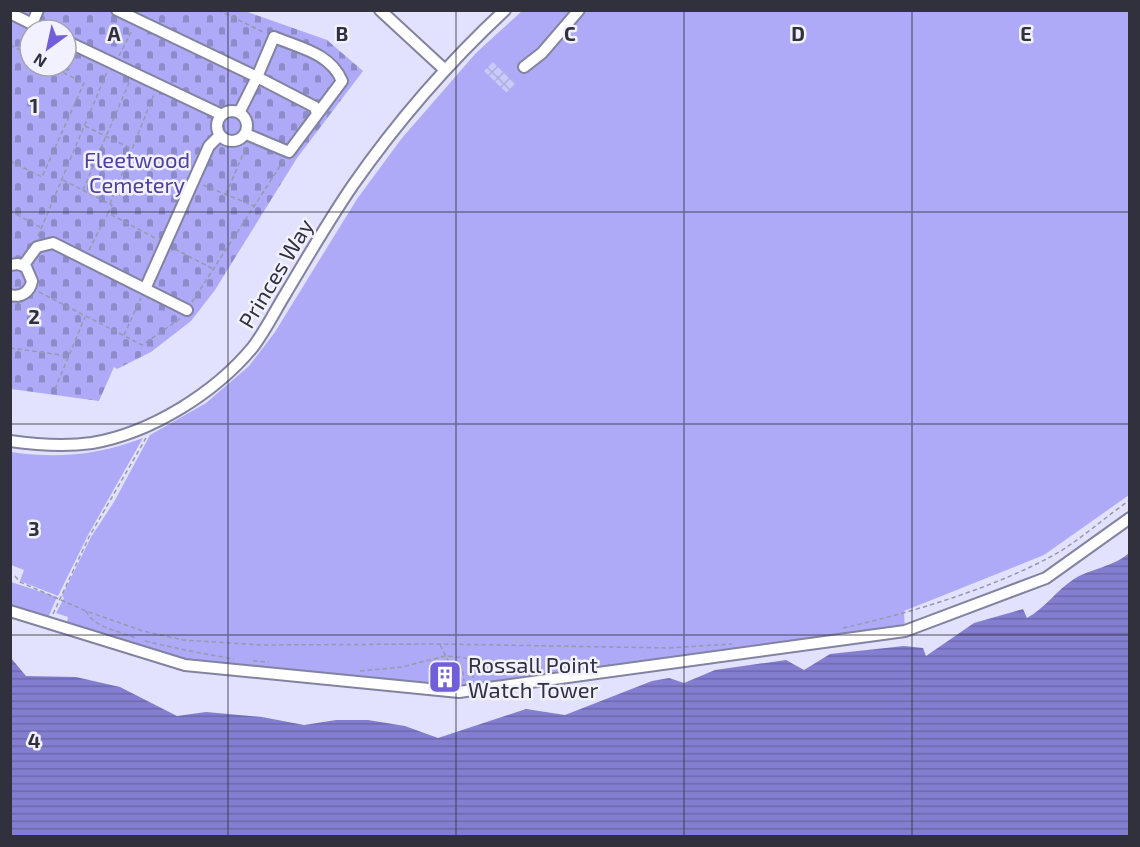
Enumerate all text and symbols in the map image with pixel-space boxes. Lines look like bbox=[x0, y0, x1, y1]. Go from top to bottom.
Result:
north arrow bbox=[18, 18, 78, 78]
text: A bbox=[107, 21, 121, 45]
text: B bbox=[336, 21, 348, 45]
text: C bbox=[564, 21, 576, 45]
text: D bbox=[791, 21, 805, 45]
text: E bbox=[1020, 21, 1032, 45]
text: N bbox=[30, 50, 50, 72]
text: 1 bbox=[30, 93, 38, 117]
park label: Fleetwood Cemetery bbox=[84, 146, 190, 197]
street label: Princes Way bbox=[232, 213, 318, 332]
text: 2 bbox=[28, 304, 40, 328]
text: 3 bbox=[28, 516, 40, 540]
place label: Rossall Point Watch Tower bbox=[468, 651, 599, 702]
building icon: Rossall Point Watch Tower bbox=[427, 659, 463, 695]
text: 4 bbox=[28, 728, 41, 752]

